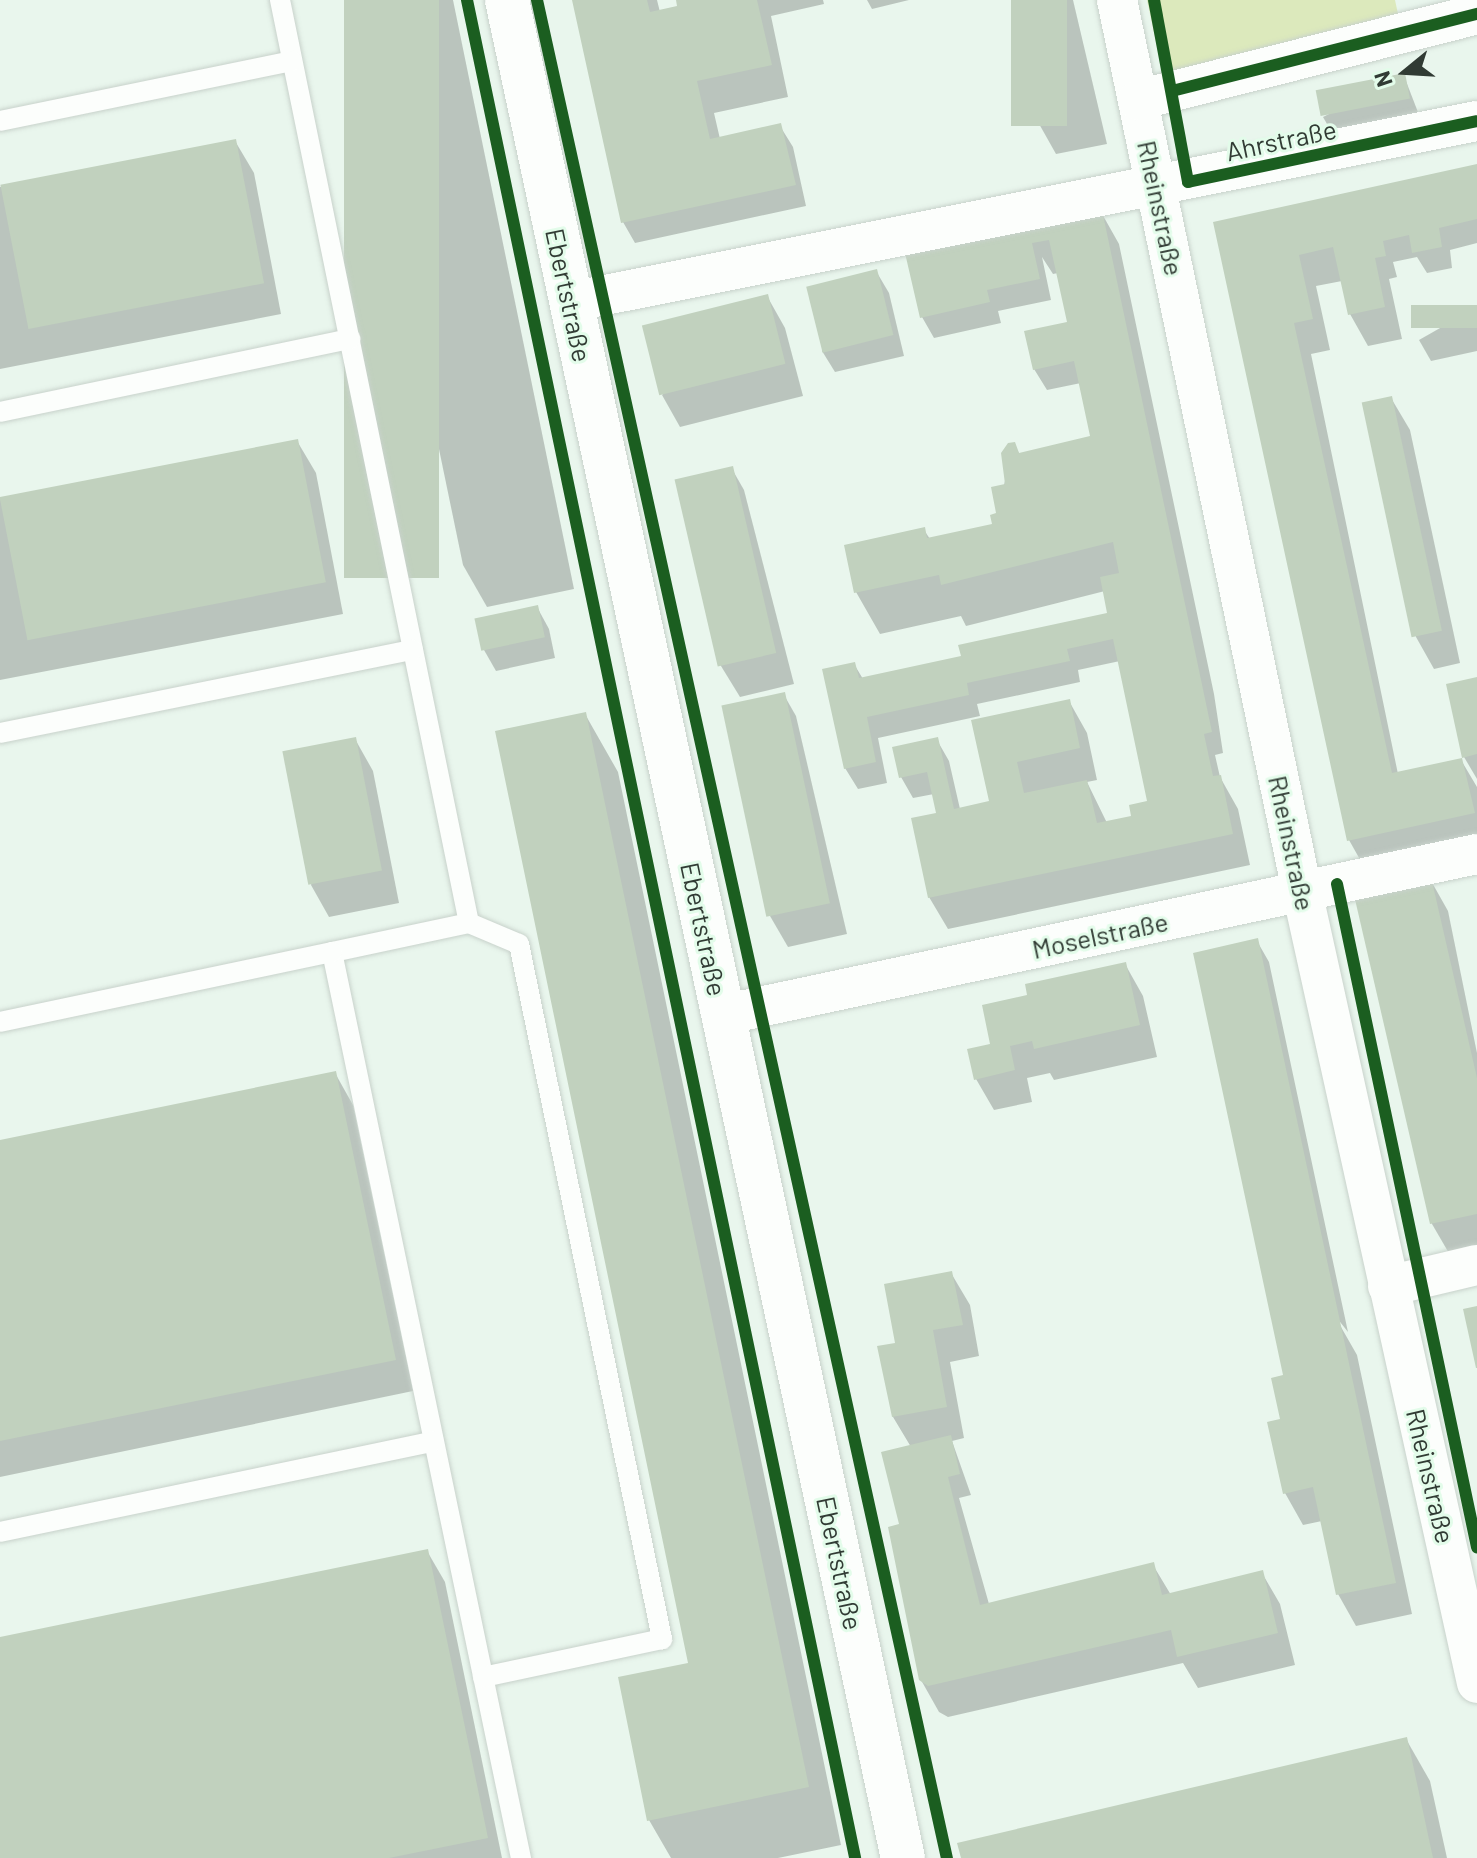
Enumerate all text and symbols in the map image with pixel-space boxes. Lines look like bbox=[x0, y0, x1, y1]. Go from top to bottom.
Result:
north arrow bbox=[1365, 32, 1445, 112]
text: N bbox=[1368, 68, 1397, 90]
street label: Ahrstraße bbox=[1223, 113, 1339, 167]
street label: Rheinstraße bbox=[1131, 138, 1191, 278]
street label: Ebertstraße bbox=[540, 225, 598, 365]
street label: Rheinstraße bbox=[1262, 773, 1322, 913]
street label: Ebertstraße bbox=[675, 859, 733, 999]
street label: Moselstraße bbox=[1029, 905, 1171, 965]
street label: Rheinstraße bbox=[1400, 1406, 1462, 1546]
street label: Ebertstraße bbox=[811, 1493, 869, 1633]

